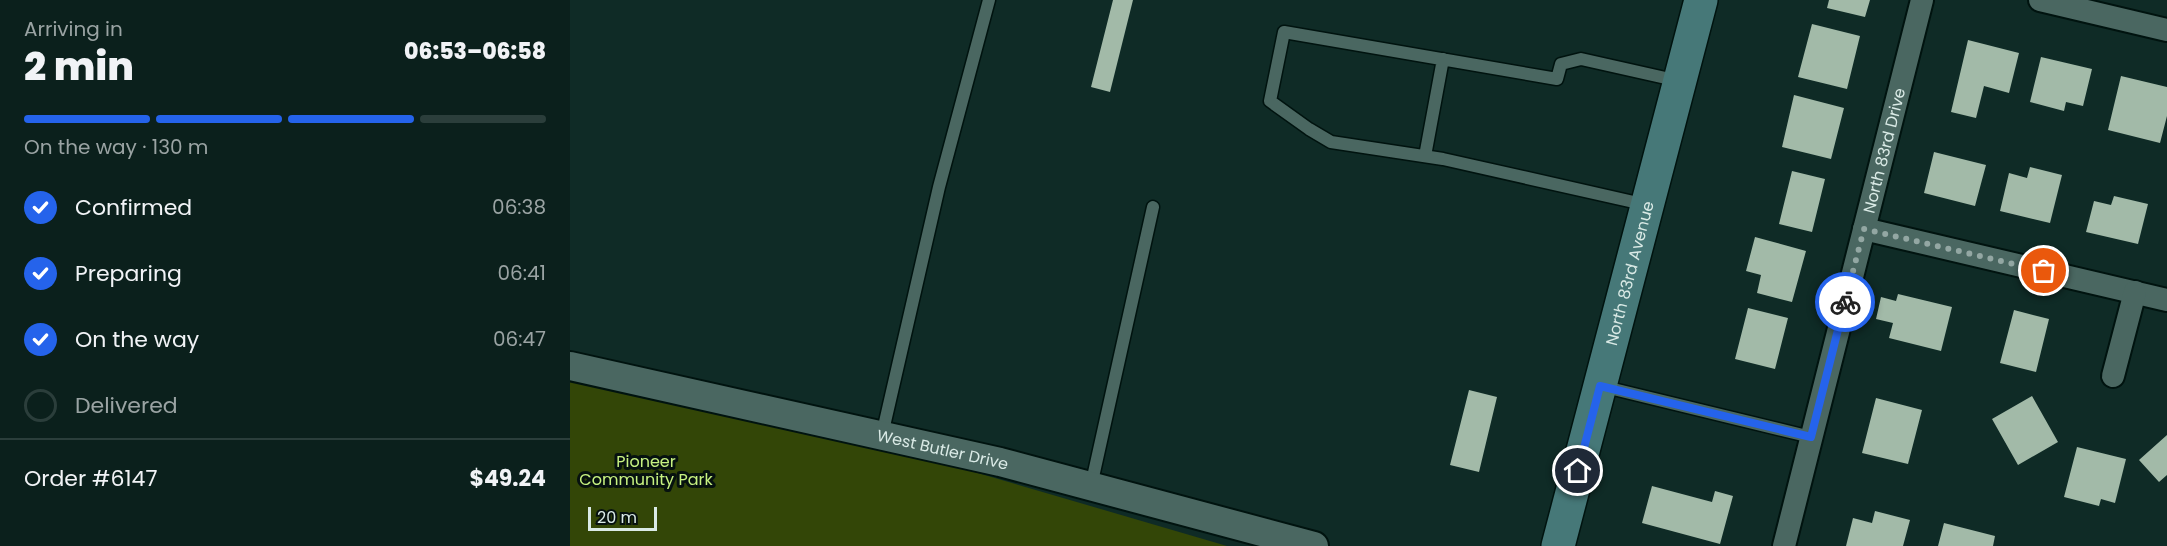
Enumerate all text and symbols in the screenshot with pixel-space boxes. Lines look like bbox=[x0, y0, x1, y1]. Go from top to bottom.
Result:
text: Arriving in bbox=[24, 15, 123, 43]
text: 06:53–06:58 bbox=[404, 36, 546, 67]
text: 2 min bbox=[24, 39, 134, 94]
street label: North 83rd Drive bbox=[1857, 85, 1911, 216]
text: On the way · 130 m bbox=[24, 133, 208, 161]
icon: check bbox=[24, 191, 57, 224]
text: Confirmed bbox=[75, 192, 192, 223]
text: 06:38 bbox=[492, 193, 546, 221]
street label: North 83rd Avenue bbox=[1600, 198, 1659, 348]
pin bbox=[2018, 245, 2069, 296]
icon: bag bbox=[2027, 254, 2060, 287]
icon: check bbox=[24, 257, 57, 290]
text: Preparing bbox=[75, 258, 182, 289]
text: 06:41 bbox=[498, 259, 546, 287]
courier bbox=[1815, 272, 1875, 332]
icon: bike bbox=[1829, 286, 1862, 319]
icon: check bbox=[24, 323, 57, 356]
text: On the way bbox=[75, 324, 199, 355]
text: 06:47 bbox=[493, 325, 546, 353]
text: Delivered bbox=[75, 390, 178, 421]
street label: West Butler Drive bbox=[875, 423, 1011, 475]
pin bbox=[1552, 445, 1603, 496]
park label: Pioneer Community Park bbox=[579, 450, 713, 491]
icon: home bbox=[1561, 454, 1594, 487]
text: Order #6147 bbox=[24, 463, 157, 494]
text: $49.24 bbox=[469, 463, 546, 494]
scale bar bbox=[588, 504, 657, 532]
text: 20 m bbox=[597, 506, 637, 529]

